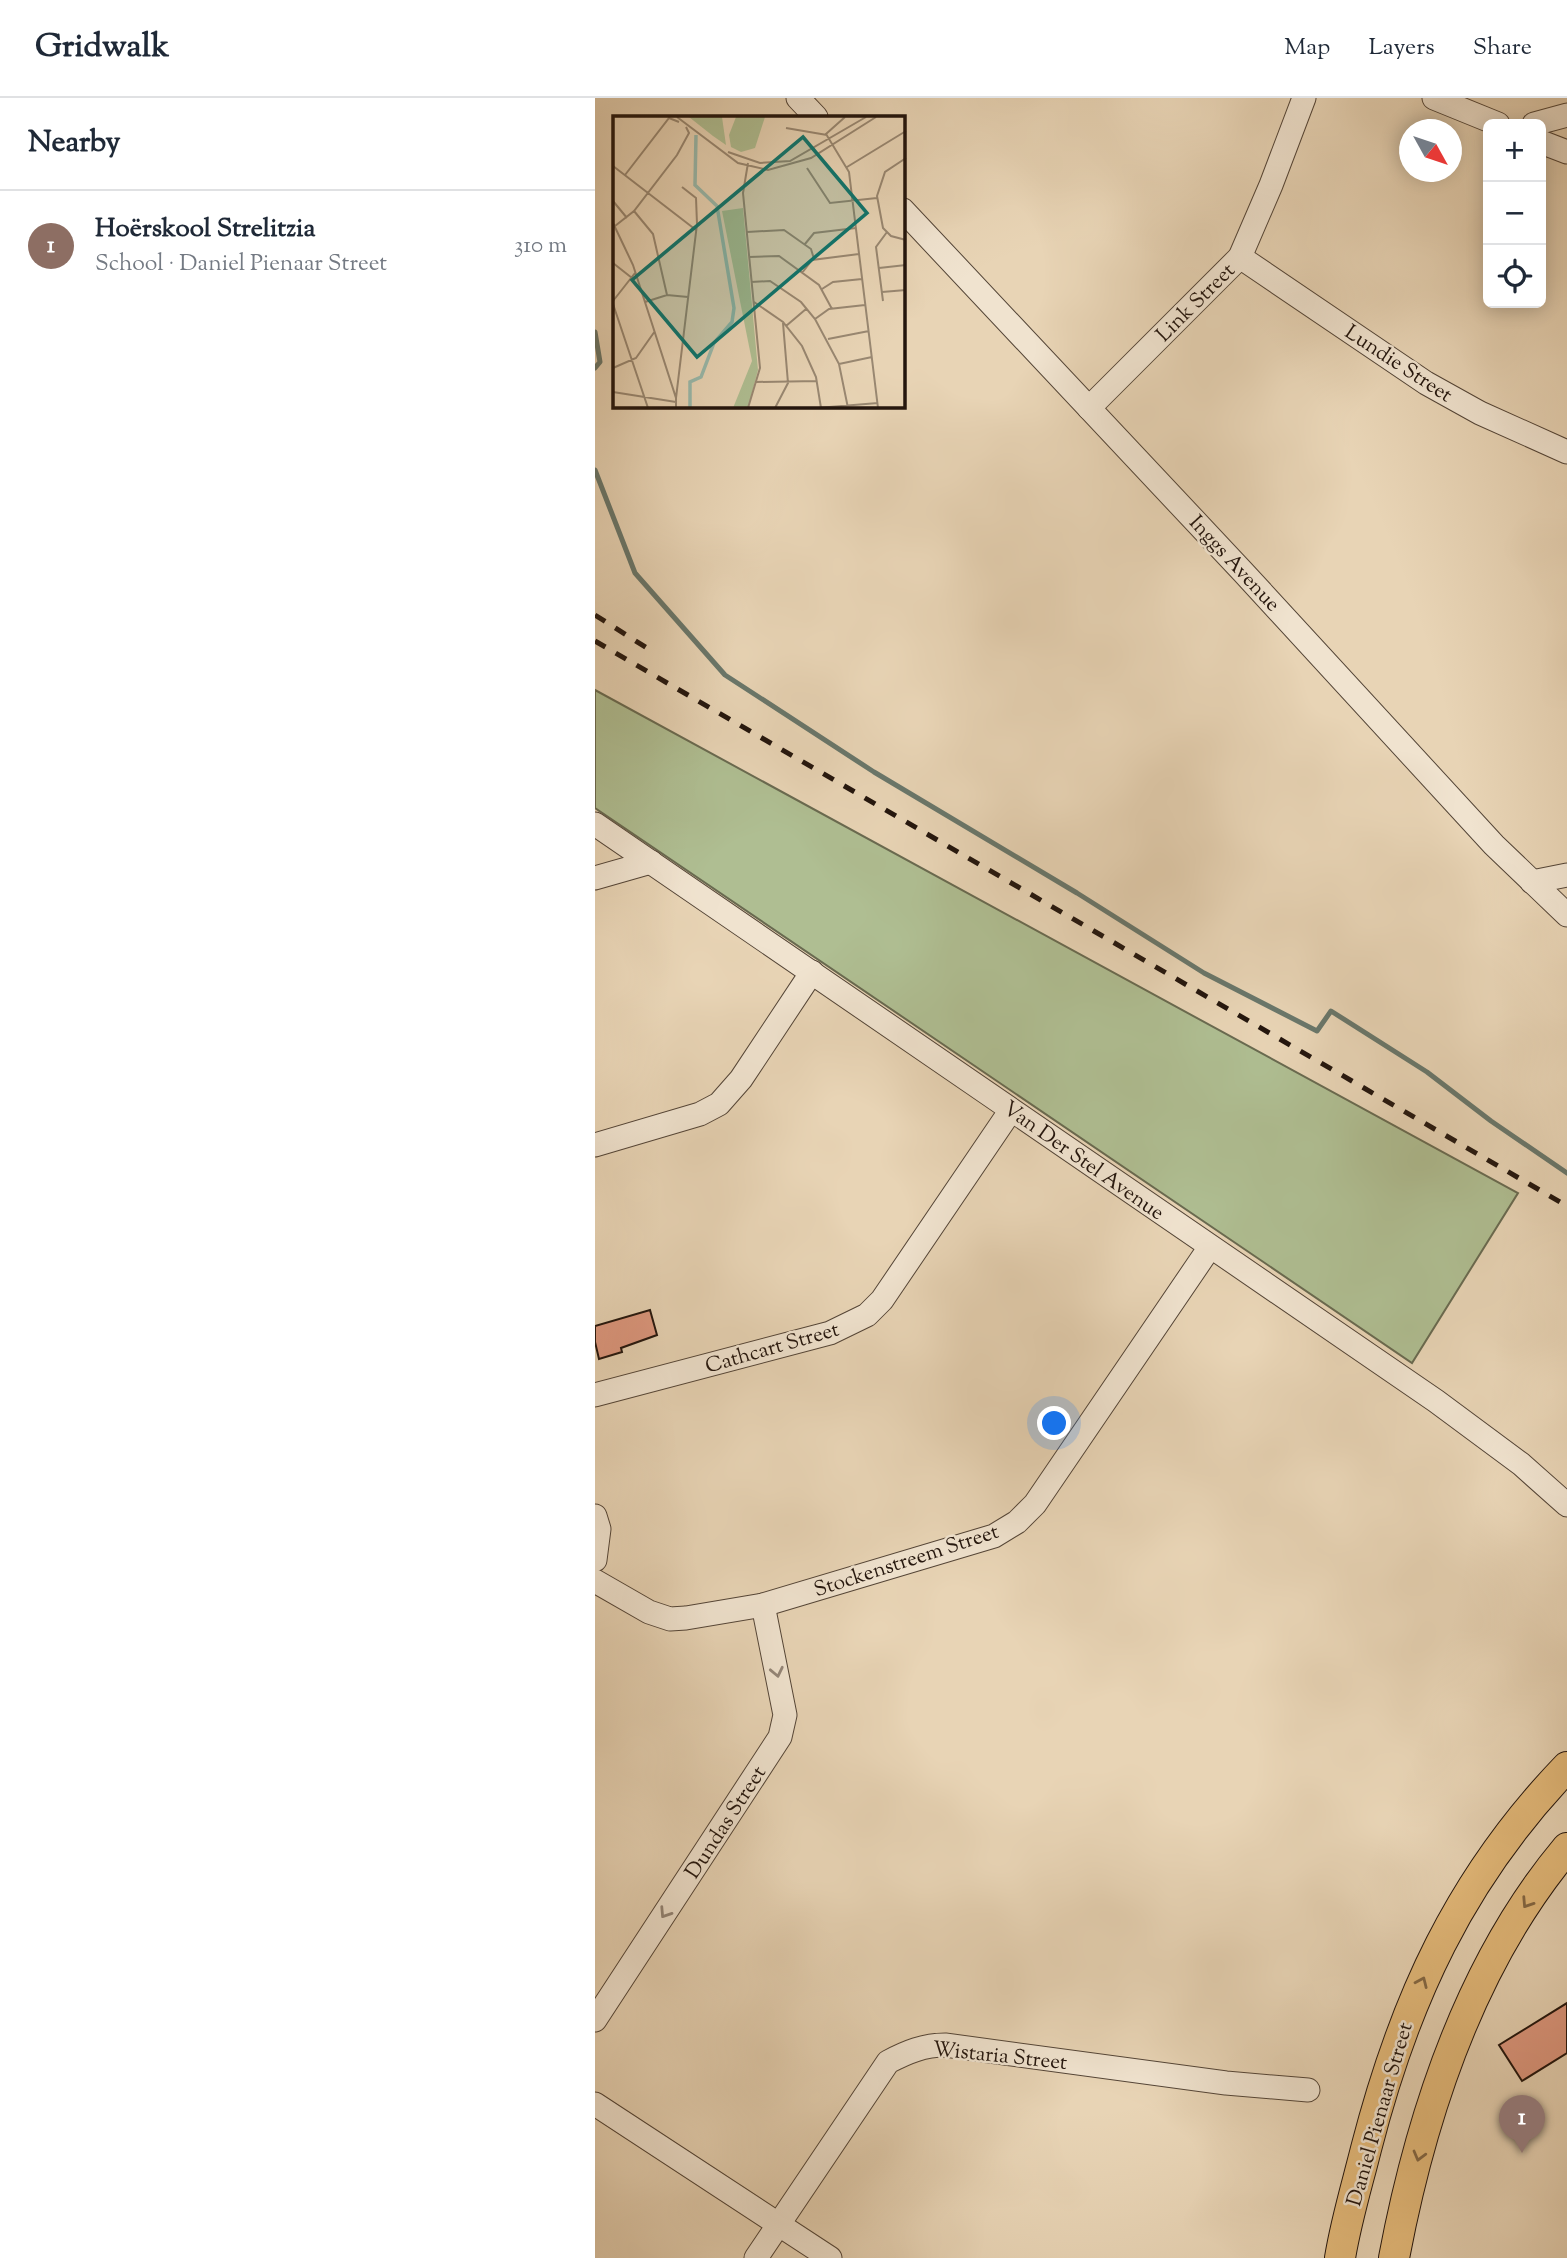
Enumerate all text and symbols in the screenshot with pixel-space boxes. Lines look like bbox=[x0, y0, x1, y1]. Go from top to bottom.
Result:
text: Gridwalk bbox=[35, 24, 169, 72]
text: Map bbox=[1284, 31, 1330, 65]
text: Layers bbox=[1368, 31, 1435, 65]
text: Share bbox=[1473, 31, 1532, 65]
inset map bbox=[613, 116, 905, 408]
north arrow bbox=[1399, 119, 1462, 182]
map controls bbox=[1483, 119, 1546, 308]
button: + bbox=[1483, 119, 1546, 182]
text: Nearby bbox=[28, 122, 120, 165]
button: − bbox=[1483, 182, 1546, 245]
text: Hoërskool Strelitzia bbox=[95, 211, 315, 248]
text: 1 bbox=[47, 230, 55, 263]
text: 310 m bbox=[514, 230, 567, 263]
button: locate bbox=[1483, 245, 1546, 308]
text: School · Daniel Pienaar Street bbox=[95, 248, 387, 281]
street label: Link Street bbox=[1150, 257, 1243, 350]
street label: Lundie Street bbox=[1338, 319, 1458, 411]
street label: Inggs Avenue bbox=[1181, 509, 1286, 619]
street label: Van Der Stel Avenue bbox=[996, 1095, 1170, 1229]
street label: Cathcart Street bbox=[702, 1315, 843, 1382]
your location bbox=[1037, 1406, 1071, 1440]
street label: Stockenstreem Street bbox=[810, 1518, 1003, 1606]
one-way arrow bbox=[768, 1666, 783, 1678]
street label: Dundas Street bbox=[679, 1761, 775, 1886]
one-way arrow bbox=[1522, 1895, 1535, 1908]
one-way arrow bbox=[661, 1905, 674, 1918]
one-way arrow bbox=[1414, 1976, 1428, 1989]
street label: Daniel Pienaar Street bbox=[1340, 2019, 1422, 2210]
street label: Wistaria Street bbox=[931, 2035, 1069, 2079]
pin: 1 bbox=[1499, 2095, 1545, 2153]
one-way arrow bbox=[1413, 2150, 1427, 2162]

